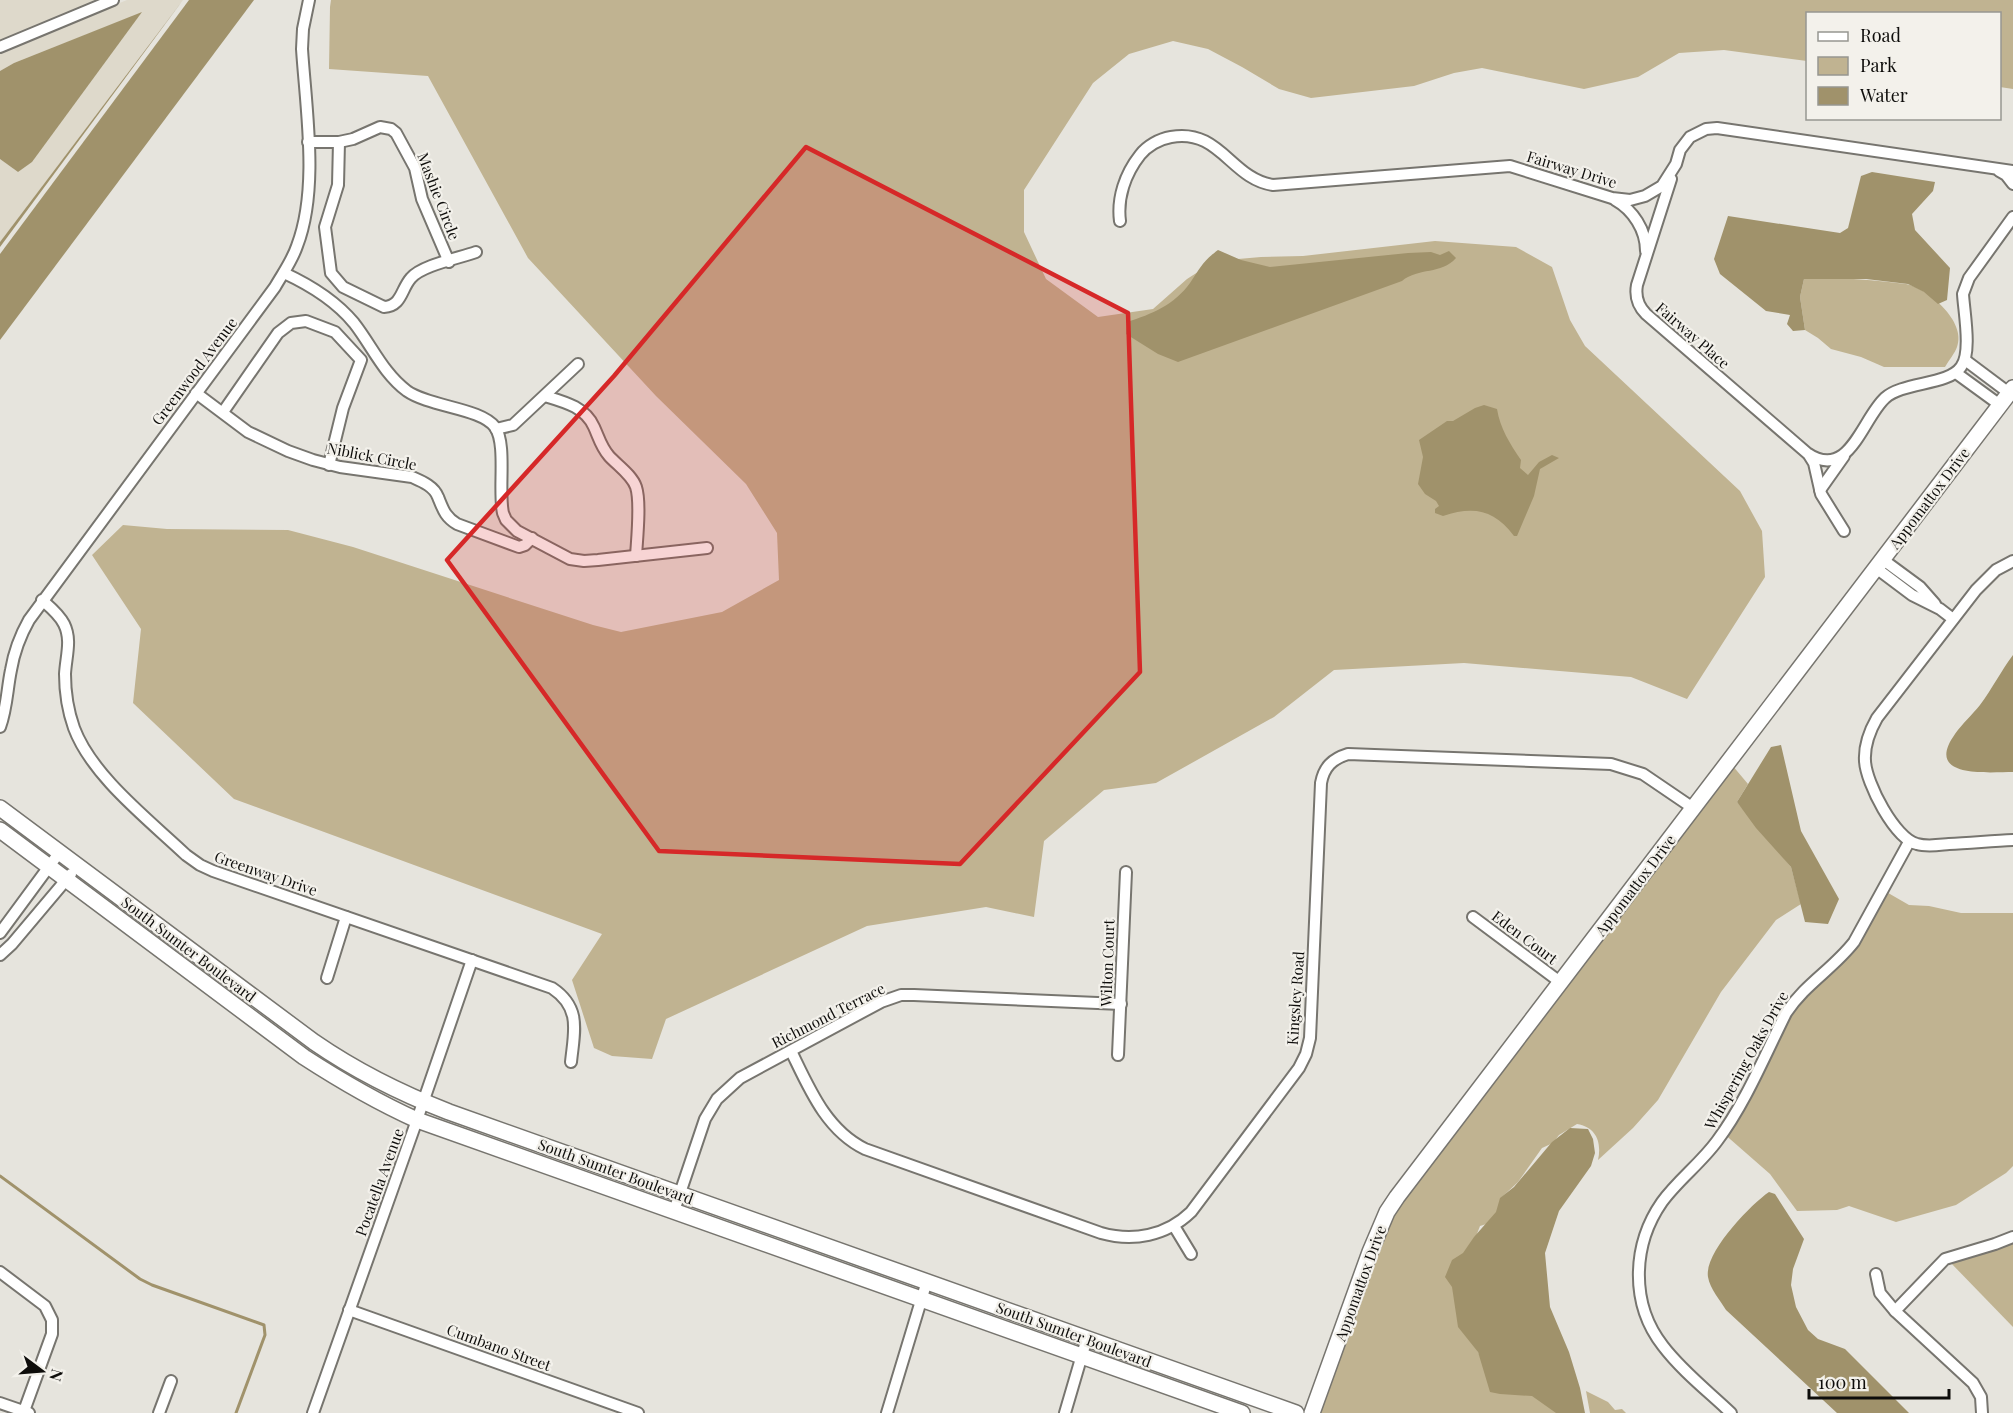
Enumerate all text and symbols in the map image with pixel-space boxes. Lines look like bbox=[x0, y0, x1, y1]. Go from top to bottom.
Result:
legend bbox=[1806, 12, 2001, 120]
text: Road bbox=[1860, 23, 1901, 47]
text: Park bbox=[1860, 53, 1897, 77]
text: Water bbox=[1859, 83, 1908, 107]
street label: Fairway Drive bbox=[1524, 146, 1620, 192]
street label: Mashie Circle bbox=[413, 150, 465, 242]
street label: Fairway Place bbox=[1652, 297, 1734, 373]
street label: Greenwood Avenue bbox=[147, 313, 241, 429]
street label: Niblick Circle bbox=[325, 438, 419, 474]
street label: Appomattox Drive bbox=[1884, 443, 1974, 554]
street label: Appomattox Drive bbox=[1590, 830, 1680, 941]
street label: Greenway Drive bbox=[212, 846, 320, 900]
street label: South Sumter Boulevard bbox=[118, 892, 261, 1006]
street label: Eden Court bbox=[1488, 906, 1562, 969]
street label: Wilton Court bbox=[1095, 918, 1119, 1008]
street label: Kingsley Road bbox=[1282, 950, 1308, 1046]
street label: Richmond Terrace bbox=[768, 978, 888, 1052]
street label: Whispering Oaks Drive bbox=[1699, 987, 1792, 1134]
street label: Pocatella Avenue bbox=[350, 1125, 408, 1239]
street label: South Sumter Boulevard bbox=[536, 1134, 697, 1209]
street label: Appomattox Drive bbox=[1329, 1222, 1390, 1345]
street label: South Sumter Boulevard bbox=[994, 1297, 1155, 1372]
street label: Cumbano Street bbox=[444, 1319, 554, 1375]
north arrow bbox=[12, 1341, 72, 1401]
scale bar bbox=[1809, 1362, 1948, 1400]
text: N bbox=[45, 1367, 69, 1384]
text: 100 m bbox=[1818, 1370, 1867, 1394]

